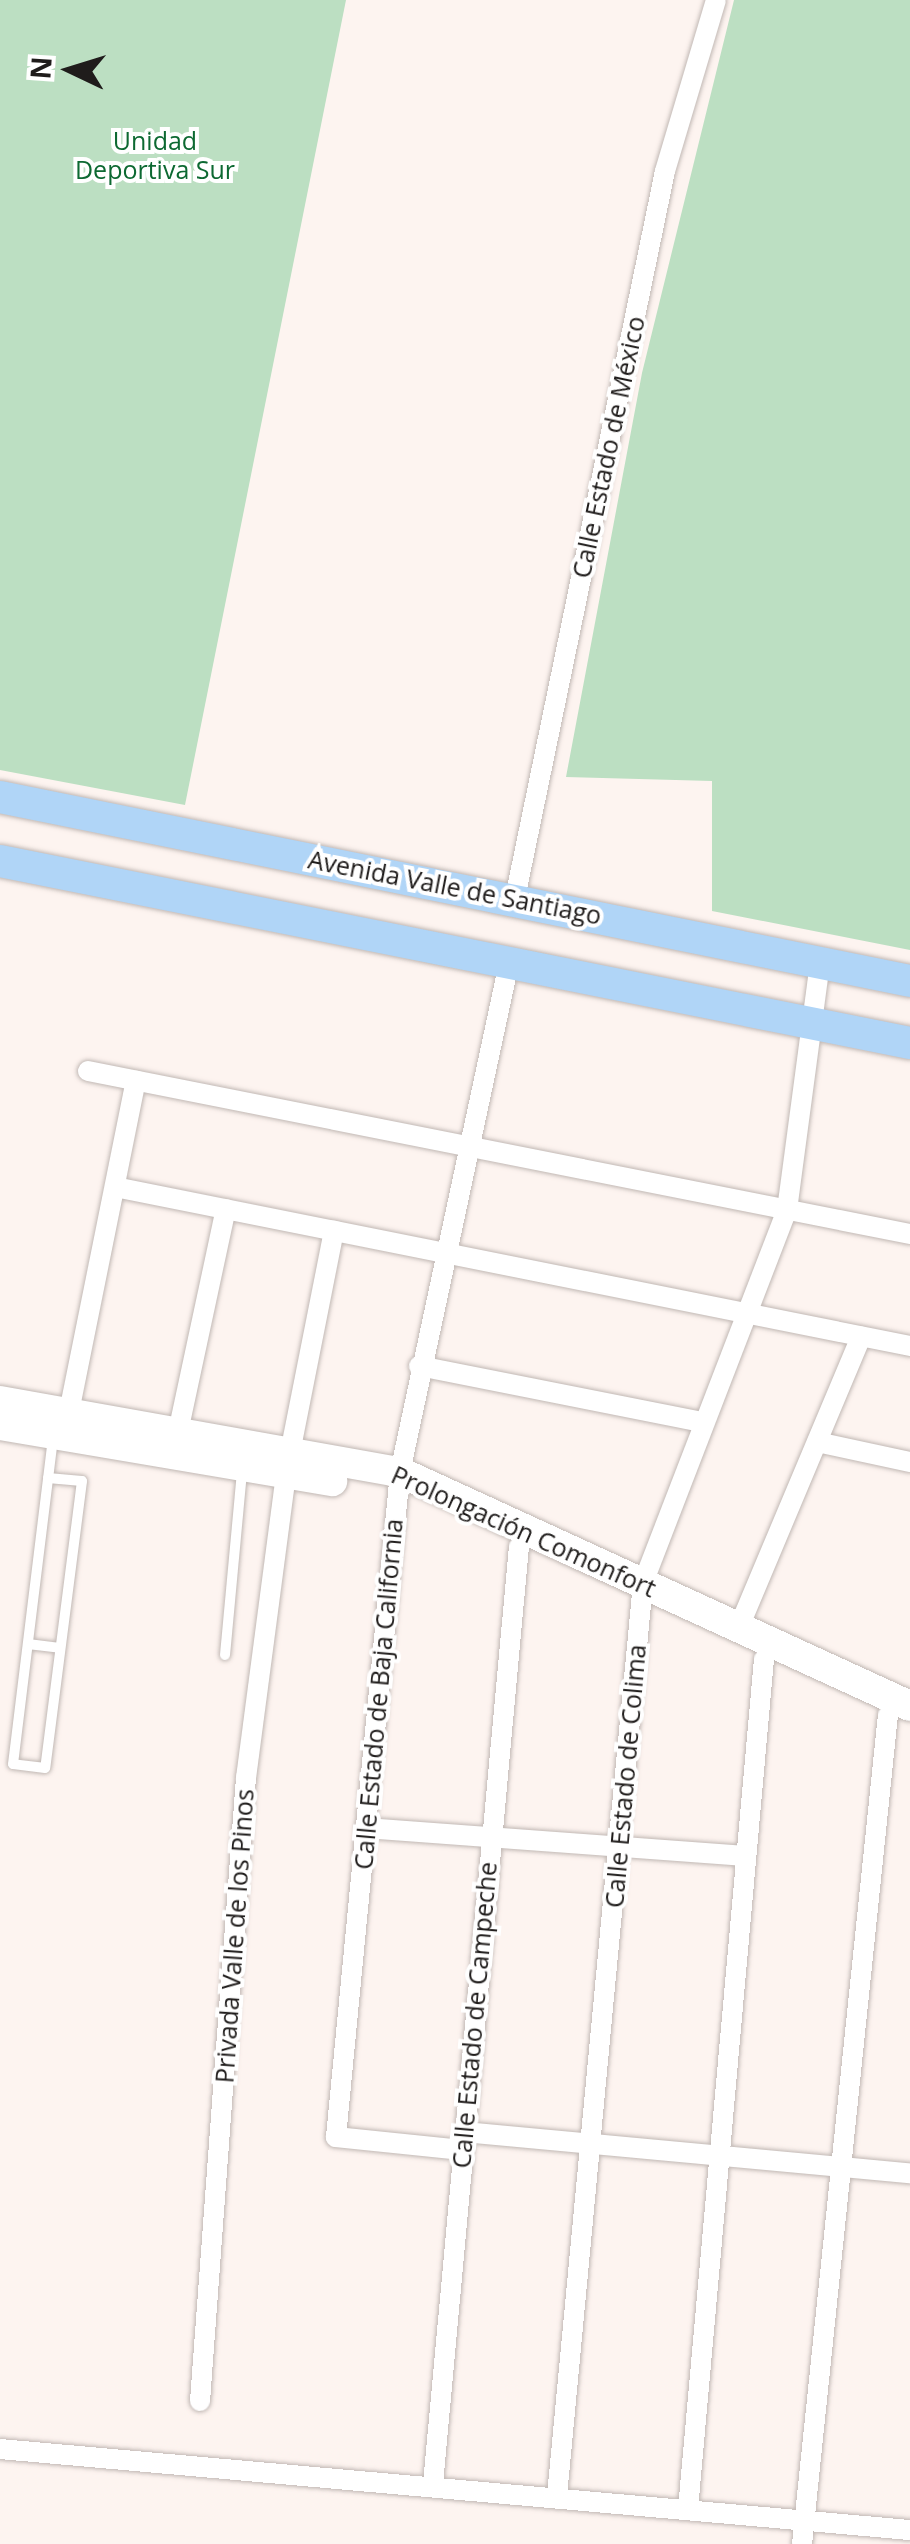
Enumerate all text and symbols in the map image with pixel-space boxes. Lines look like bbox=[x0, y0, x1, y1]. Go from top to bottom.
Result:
north arrow bbox=[20, 20, 120, 120]
text: N bbox=[20, 55, 60, 81]
park label: Unidad Deportiva Sur bbox=[75, 126, 235, 185]
street label: Calle Estado de México bbox=[566, 313, 650, 581]
street label: Avenida Valle de Santiago bbox=[306, 844, 604, 930]
street label: Prolongación Comonfort bbox=[387, 1459, 661, 1603]
street label: Calle Estado de Baja California bbox=[348, 1517, 408, 1871]
street label: Calle Estado de Colima bbox=[599, 1643, 651, 1909]
street label: Privada Valle de los Pinos bbox=[209, 1788, 259, 2084]
street label: Calle Estado de Campeche bbox=[446, 1861, 502, 2169]

